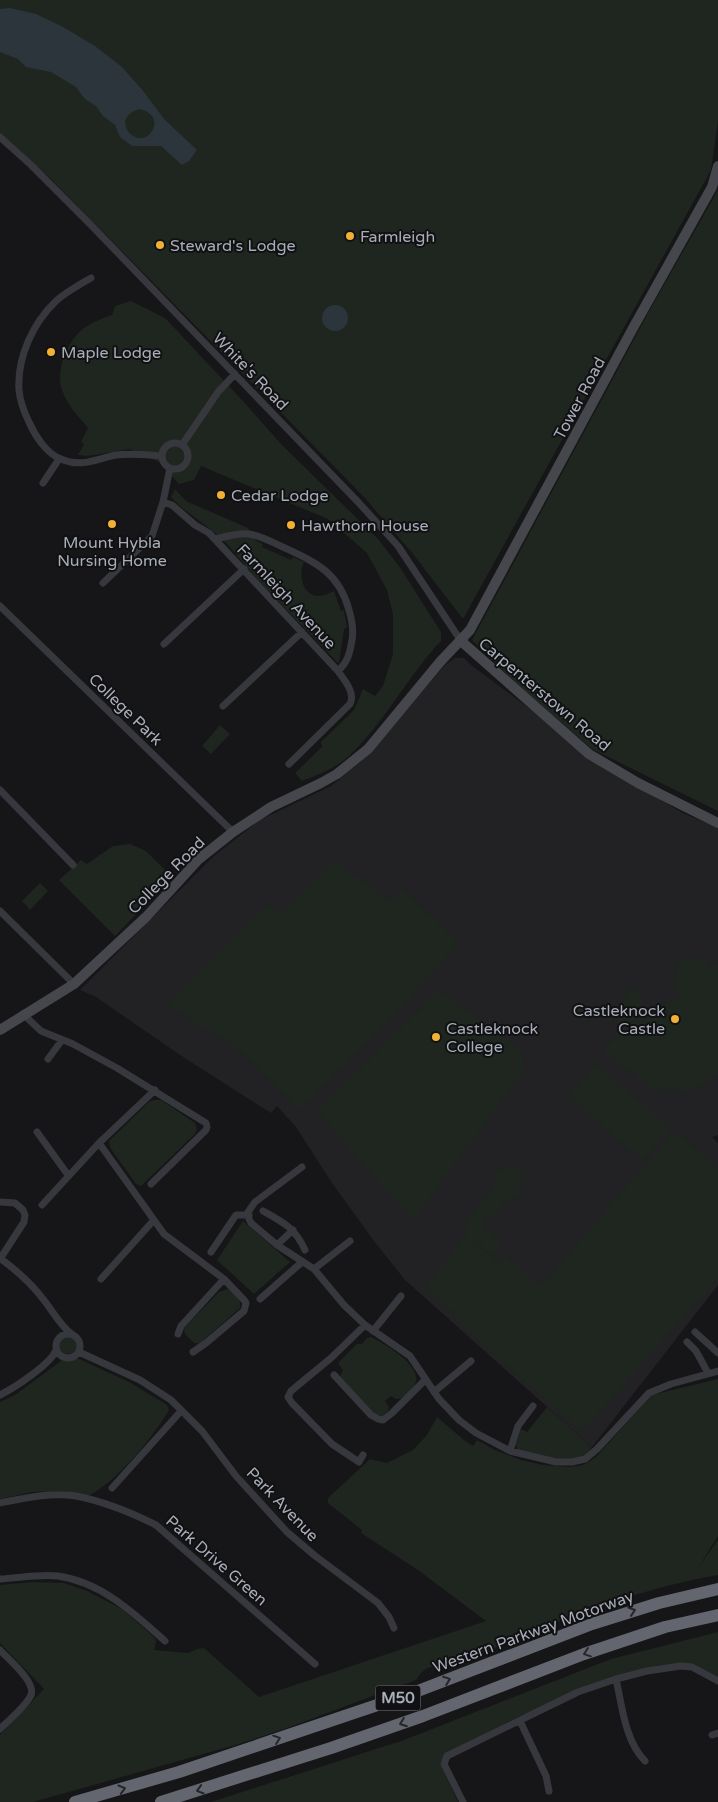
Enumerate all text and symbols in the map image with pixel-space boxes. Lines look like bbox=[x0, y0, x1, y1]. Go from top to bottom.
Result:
place label: Farmleigh bbox=[360, 227, 435, 247]
marker: Farmleigh bbox=[344, 230, 356, 242]
place label: Steward's Lodge bbox=[170, 236, 296, 256]
marker: Steward's Lodge bbox=[154, 239, 166, 251]
street label: White's Road bbox=[208, 329, 292, 415]
place label: Maple Lodge bbox=[61, 343, 161, 363]
marker: Maple Lodge bbox=[45, 346, 57, 358]
street label: Tower Road bbox=[550, 354, 610, 443]
place label: Cedar Lodge bbox=[231, 486, 329, 506]
marker: Cedar Lodge bbox=[215, 489, 227, 501]
place label: Hawthorn House bbox=[301, 516, 429, 536]
marker: Mount Hybla Nursing Home bbox=[106, 518, 118, 530]
marker: Hawthorn House bbox=[285, 519, 297, 531]
place label: Mount Hybla Nursing Home bbox=[57, 533, 167, 571]
street label: Farmleigh Avenue bbox=[232, 540, 340, 653]
street label: Carpenterstown Road bbox=[474, 634, 614, 756]
street label: College Park bbox=[84, 669, 167, 750]
street label: College Road bbox=[124, 833, 210, 919]
place label: Castleknock Castle bbox=[573, 1001, 665, 1039]
marker: Castleknock Castle bbox=[669, 1013, 681, 1025]
place label: Castleknock College bbox=[446, 1019, 539, 1057]
marker: Castleknock College bbox=[430, 1031, 442, 1043]
street label: Park Avenue bbox=[242, 1463, 323, 1546]
street label: Park Drive Green bbox=[162, 1511, 271, 1610]
street label: Western Parkway Motorway bbox=[430, 1586, 637, 1678]
one-way arrow bbox=[627, 1607, 636, 1617]
one-way arrow bbox=[584, 1647, 592, 1657]
one-way arrow bbox=[442, 1676, 451, 1686]
road number: M50 bbox=[376, 1686, 420, 1710]
one-way arrow bbox=[399, 1717, 407, 1727]
one-way arrow bbox=[272, 1735, 281, 1745]
one-way arrow bbox=[118, 1784, 126, 1794]
one-way arrow bbox=[196, 1785, 205, 1795]

